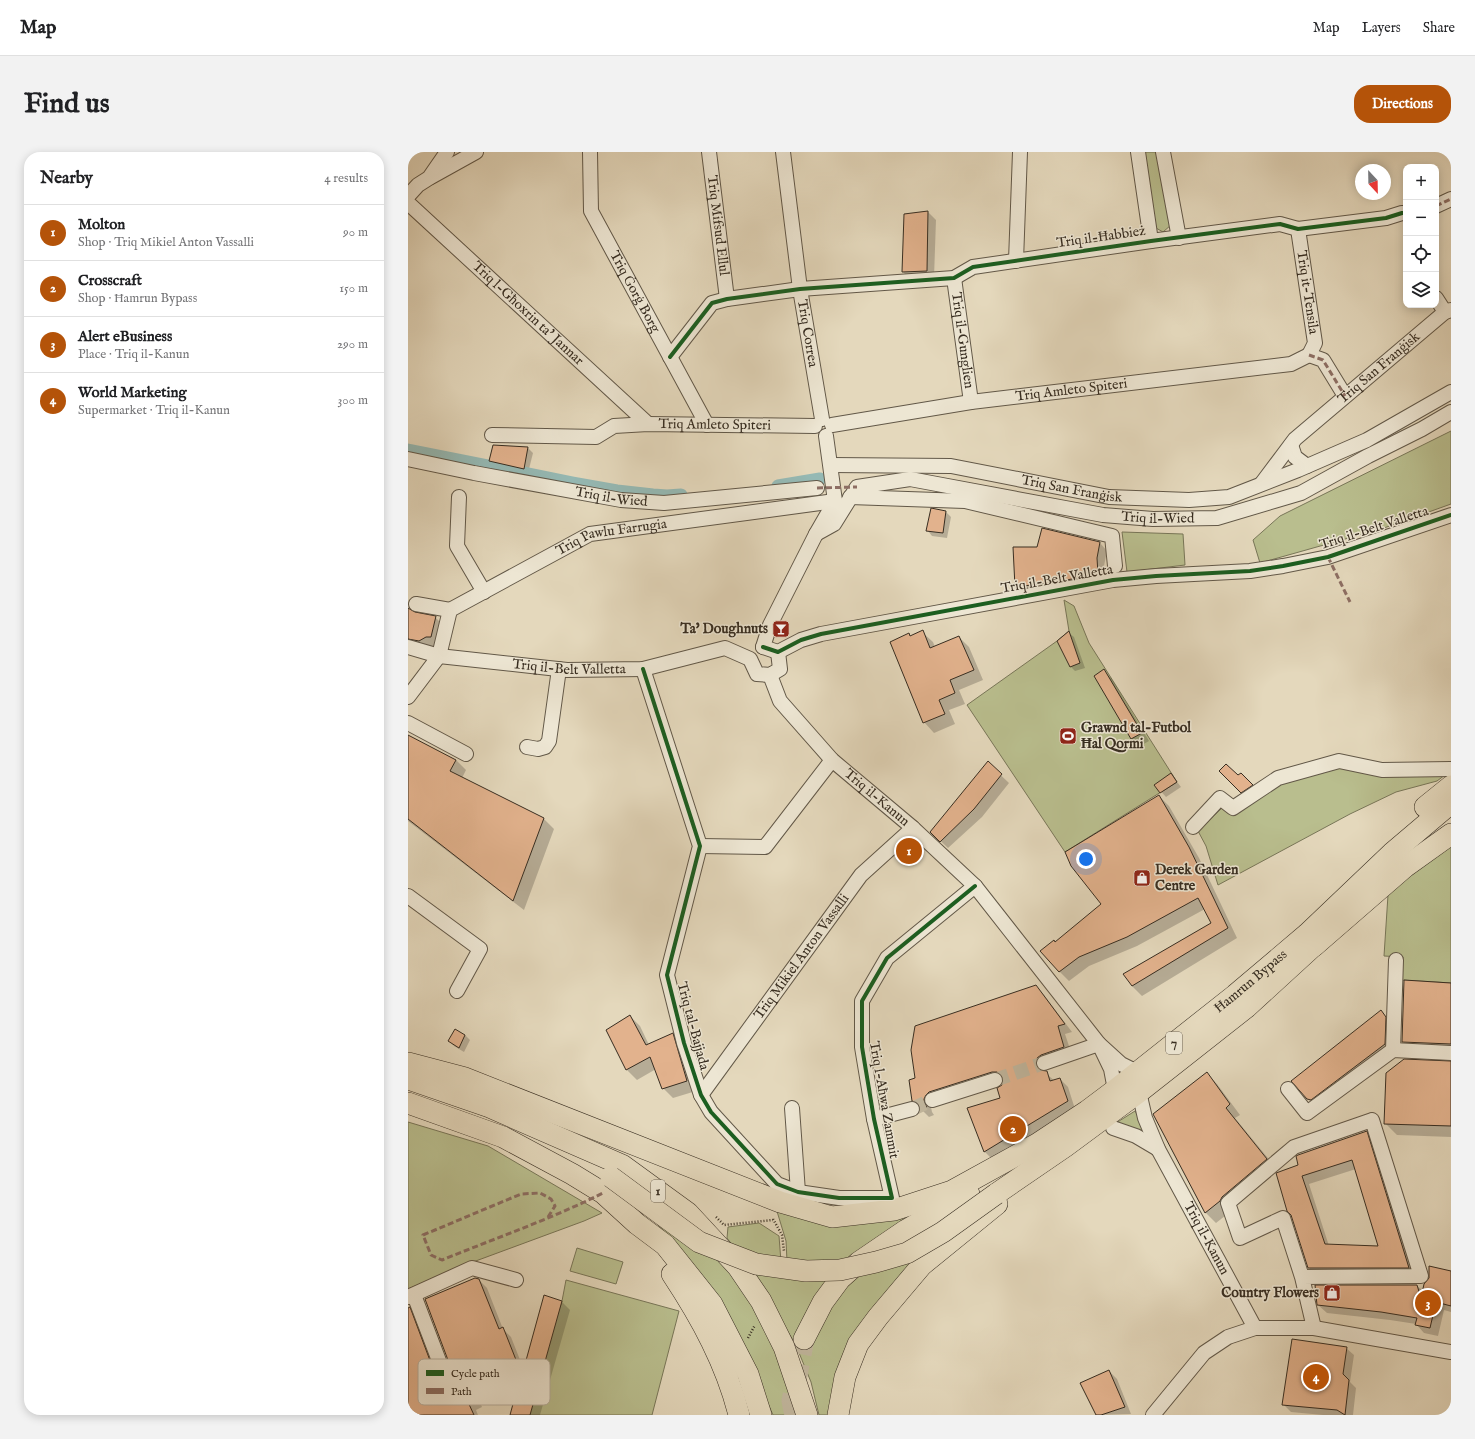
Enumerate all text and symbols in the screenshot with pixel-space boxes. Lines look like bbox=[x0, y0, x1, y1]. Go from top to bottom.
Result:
text: Map bbox=[20, 16, 56, 40]
text: Map bbox=[1313, 19, 1340, 37]
text: Layers bbox=[1362, 19, 1401, 37]
text: Share bbox=[1423, 19, 1455, 37]
button: Directions bbox=[1354, 85, 1451, 123]
text: Find us bbox=[24, 87, 110, 122]
north arrow bbox=[1355, 164, 1391, 200]
map controls bbox=[1403, 164, 1439, 308]
button: + bbox=[1403, 164, 1439, 200]
text: Nearby bbox=[40, 168, 93, 189]
text: 4 results bbox=[324, 170, 368, 187]
street label: Triq Mifsud Ellul bbox=[703, 174, 733, 277]
button: − bbox=[1403, 200, 1439, 236]
text: Molton bbox=[78, 215, 125, 234]
street label: Triq il-Ħabbież bbox=[1055, 222, 1147, 252]
text: 1 bbox=[51, 224, 55, 241]
text: 90 m bbox=[343, 224, 368, 241]
text: Shop · Triq Mikiel Anton Vassalli bbox=[78, 234, 254, 251]
button: locate bbox=[1403, 236, 1439, 272]
street label: Triq Ġorġ Borg bbox=[605, 248, 664, 336]
street label: Triq it-Tensila bbox=[1292, 249, 1323, 336]
street label: Triq l-Għoxrin ta' Jannar bbox=[468, 258, 588, 369]
text: Crosscraft bbox=[78, 271, 142, 290]
button: layers bbox=[1403, 272, 1439, 308]
text: 2 bbox=[50, 280, 56, 297]
text: 150 m bbox=[339, 280, 368, 297]
text: Shop · Ħamrun Bypass bbox=[78, 290, 197, 307]
street label: Triq il-Gunglien bbox=[947, 291, 978, 390]
street label: Triq Correa bbox=[793, 298, 822, 369]
text: Alert eBusiness bbox=[78, 327, 172, 346]
street label: Triq San Franġisk bbox=[1334, 328, 1424, 408]
text: 3 bbox=[51, 336, 55, 353]
text: 290 m bbox=[337, 336, 368, 353]
text: Place · Triq il-Kanun bbox=[78, 346, 189, 363]
street label: Triq Amleto Spiteri bbox=[1014, 374, 1129, 406]
text: World Marketing bbox=[78, 383, 187, 402]
text: 4 bbox=[50, 392, 56, 409]
text: 300 m bbox=[337, 392, 368, 409]
text: Supermarket · Triq il-Kanun bbox=[78, 402, 230, 419]
street label: Triq Amleto Spiteri bbox=[658, 415, 771, 434]
street label: Triq San Franġisk bbox=[1020, 471, 1123, 507]
street label: Triq il-Wied bbox=[574, 483, 649, 511]
street label: Triq il-Belt Valletta bbox=[1317, 502, 1432, 554]
street label: Triq il-Wied bbox=[1121, 507, 1195, 528]
street label: Triq Pawlu Farrugia bbox=[553, 515, 669, 560]
street label: Triq il-Belt Valletta bbox=[1000, 560, 1115, 598]
bar icon: Ta' Doughnuts bbox=[771, 619, 791, 639]
place label: Ta' Doughnuts bbox=[680, 620, 768, 638]
street label: Triq il-Belt Valletta bbox=[511, 655, 627, 679]
place label: Grawnd tal-Futbol Ħal Qormi bbox=[1081, 719, 1192, 753]
sports icon: Grawnd tal-Futbol Ħal Qormi bbox=[1058, 726, 1078, 746]
street label: Triq il-Kanun bbox=[840, 765, 914, 831]
pin: 1 bbox=[896, 836, 922, 866]
your location bbox=[1076, 849, 1096, 869]
place label: Derek Garden Centre bbox=[1155, 861, 1239, 895]
shop icon: Derek Garden Centre bbox=[1132, 868, 1152, 888]
street label: Triq Mikiel Anton Vassalli bbox=[750, 890, 853, 1023]
street label: Ħamrun Bypass bbox=[1211, 946, 1291, 1017]
street label: Triq tal-Bajjada bbox=[673, 980, 714, 1073]
road number: 7 bbox=[1166, 1032, 1182, 1054]
street label: Triq l-Aħwa Zammit bbox=[865, 1040, 903, 1160]
pin: 2 bbox=[1000, 1114, 1026, 1144]
road number: 1 bbox=[651, 1180, 665, 1202]
street label: Triq il-Kanun bbox=[1179, 1199, 1234, 1279]
shop icon: Country Flowers bbox=[1322, 1283, 1342, 1303]
place label: Country Flowers bbox=[1221, 1284, 1319, 1302]
pin: 3 bbox=[1415, 1288, 1441, 1318]
legend bbox=[418, 1359, 550, 1405]
pin: 4 bbox=[1303, 1362, 1329, 1392]
text: Cycle path bbox=[451, 1367, 500, 1381]
text: Path bbox=[451, 1385, 472, 1399]

